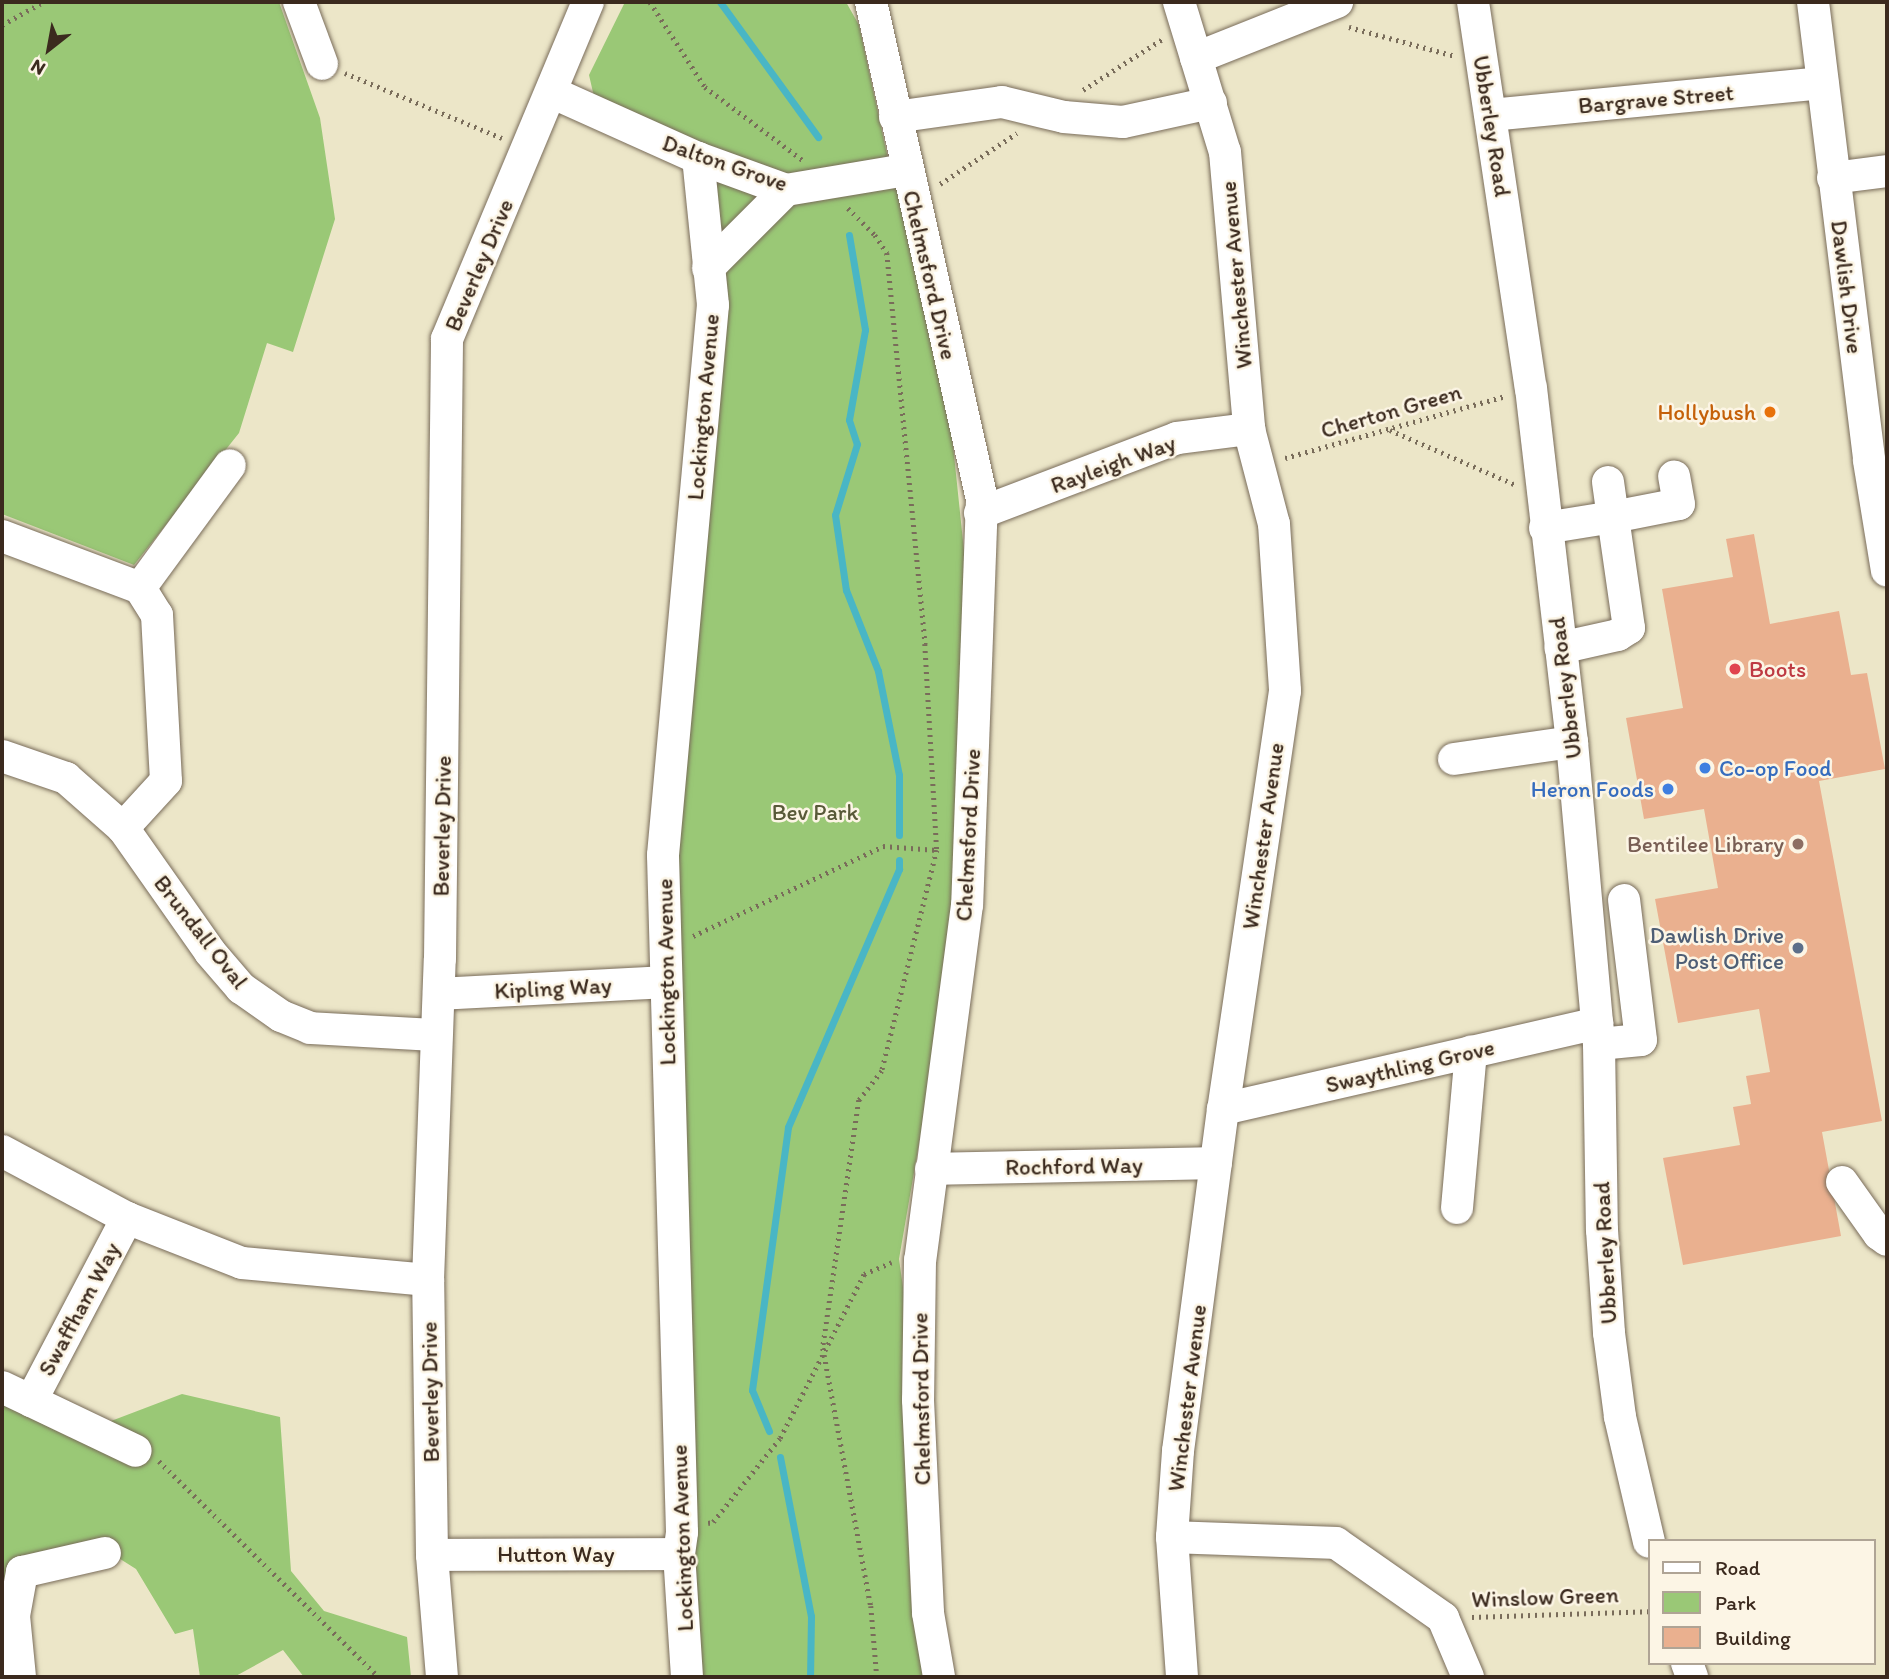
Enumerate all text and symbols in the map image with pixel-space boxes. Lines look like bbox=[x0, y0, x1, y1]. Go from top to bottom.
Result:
north arrow bbox=[14, 14, 84, 84]
text: N bbox=[27, 54, 49, 81]
street label: Ubberley Road bbox=[1467, 54, 1517, 198]
street label: Bargrave Street bbox=[1577, 78, 1735, 120]
street label: Dalton Grove bbox=[659, 129, 791, 197]
street label: Winchester Avenue bbox=[1214, 180, 1258, 370]
street label: Chelmsford Drive bbox=[897, 187, 963, 363]
street label: Beverley Drive bbox=[439, 195, 519, 335]
street label: Dawlish Drive bbox=[1825, 218, 1869, 356]
street label: Lockington Avenue bbox=[681, 313, 725, 501]
street label: Cherton Green bbox=[1318, 378, 1464, 444]
place label: Hollybush bbox=[1657, 398, 1756, 426]
marker: Hollybush bbox=[1762, 404, 1778, 420]
street label: Rayleigh Way bbox=[1047, 429, 1179, 499]
street label: Ubberley Road bbox=[1543, 616, 1587, 760]
place label: Boots bbox=[1749, 655, 1806, 683]
marker: Boots bbox=[1727, 661, 1743, 677]
street label: Winchester Avenue bbox=[1236, 741, 1290, 931]
street label: Chelmsford Drive bbox=[950, 748, 986, 922]
place label: Co-op Food bbox=[1719, 754, 1831, 782]
street label: Beverley Drive bbox=[427, 755, 457, 897]
marker: Co-op Food bbox=[1697, 760, 1713, 776]
place label: Heron Foods bbox=[1531, 775, 1654, 803]
marker: Heron Foods bbox=[1660, 781, 1676, 797]
park label: Bev Park bbox=[772, 798, 858, 826]
place label: Bentilee Library bbox=[1628, 830, 1784, 858]
marker: Bentilee Library bbox=[1790, 836, 1806, 852]
street label: Brundall Oval bbox=[148, 870, 254, 994]
street label: Lockington Avenue bbox=[651, 878, 681, 1066]
place label: Dawlish Drive Post Office bbox=[1649, 921, 1784, 975]
marker: Dawlish Drive Post Office bbox=[1790, 940, 1806, 956]
street label: Kipling Way bbox=[494, 971, 612, 1005]
street label: Swaythling Grove bbox=[1323, 1033, 1497, 1099]
street label: Rochford Way bbox=[1006, 1151, 1142, 1181]
street label: Ubberley Road bbox=[1587, 1181, 1623, 1325]
street label: Swaffham Way bbox=[32, 1238, 126, 1380]
street label: Winchester Avenue bbox=[1162, 1303, 1212, 1493]
street label: Chelmsford Drive bbox=[906, 1312, 936, 1486]
street label: Beverley Drive bbox=[415, 1321, 445, 1463]
street label: Lockington Avenue bbox=[665, 1444, 699, 1632]
legend bbox=[1647, 1539, 1875, 1665]
street label: Hutton Way bbox=[498, 1540, 614, 1568]
text: Road bbox=[1715, 1555, 1760, 1580]
street label: Winslow Green bbox=[1471, 1581, 1619, 1613]
text: Park bbox=[1715, 1590, 1756, 1615]
text: Building bbox=[1715, 1625, 1791, 1650]

